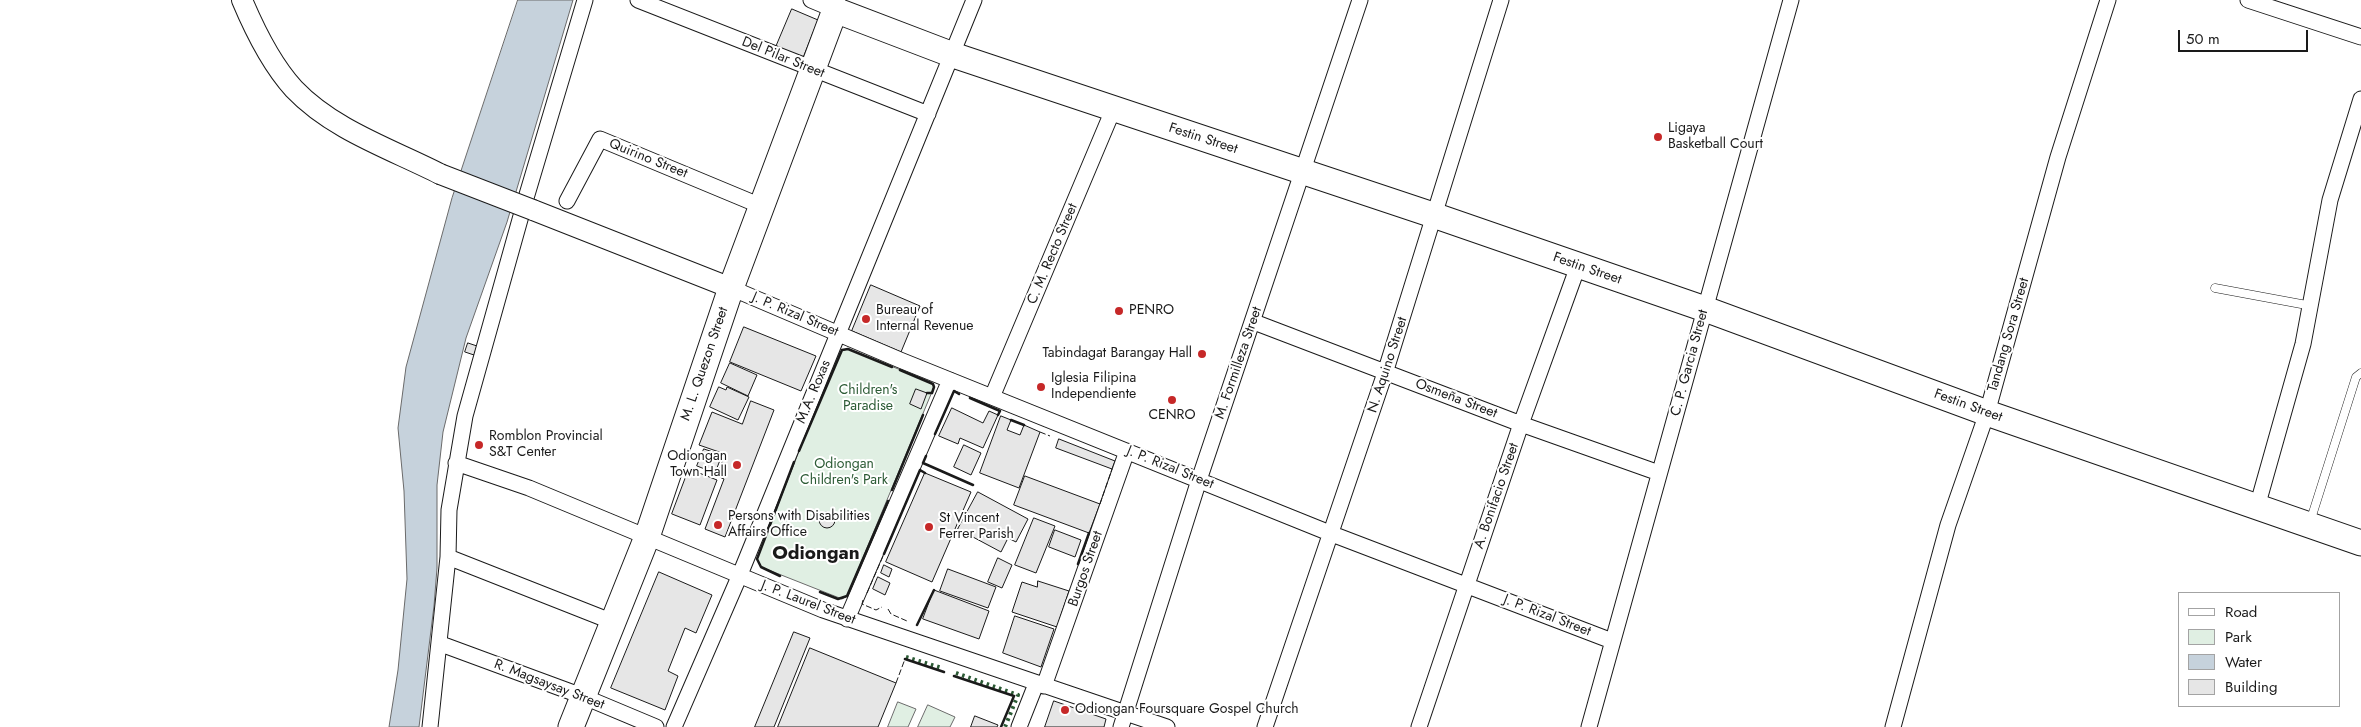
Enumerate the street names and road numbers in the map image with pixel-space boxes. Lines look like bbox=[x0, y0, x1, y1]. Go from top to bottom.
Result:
street label: Del Pilar Street bbox=[739, 34, 827, 82]
street label: Festin Street bbox=[1166, 120, 1240, 158]
street label: Quirino Street bbox=[606, 136, 690, 182]
street label: C. M. Recto Street bbox=[1024, 201, 1082, 307]
street label: Festin Street bbox=[1551, 249, 1623, 289]
street label: Tandang Sora Street bbox=[1985, 276, 2033, 394]
street label: J. P. Rizal Street bbox=[749, 289, 841, 341]
street label: M. L. Quezon Street bbox=[678, 305, 732, 423]
street label: M. Formilleza Street bbox=[1212, 305, 1266, 421]
street label: C. P. Garcia Street bbox=[1668, 308, 1712, 418]
street label: N. Aquino Street bbox=[1365, 315, 1411, 415]
street label: M.A. Roxas bbox=[793, 358, 835, 426]
street label: Osmeña Street bbox=[1413, 376, 1499, 422]
street label: Festin Street bbox=[1932, 386, 2004, 426]
street label: A. Bonifacio Street bbox=[1471, 441, 1523, 551]
street label: J. P. Rizal Street bbox=[1124, 443, 1216, 493]
street label: Burgos Street bbox=[1065, 529, 1107, 609]
street label: J. P. Laurel Street bbox=[758, 577, 858, 629]
street label: J. P. Rizal Street bbox=[1501, 592, 1593, 640]
street label: R. Magsaysay Street bbox=[491, 656, 607, 714]

